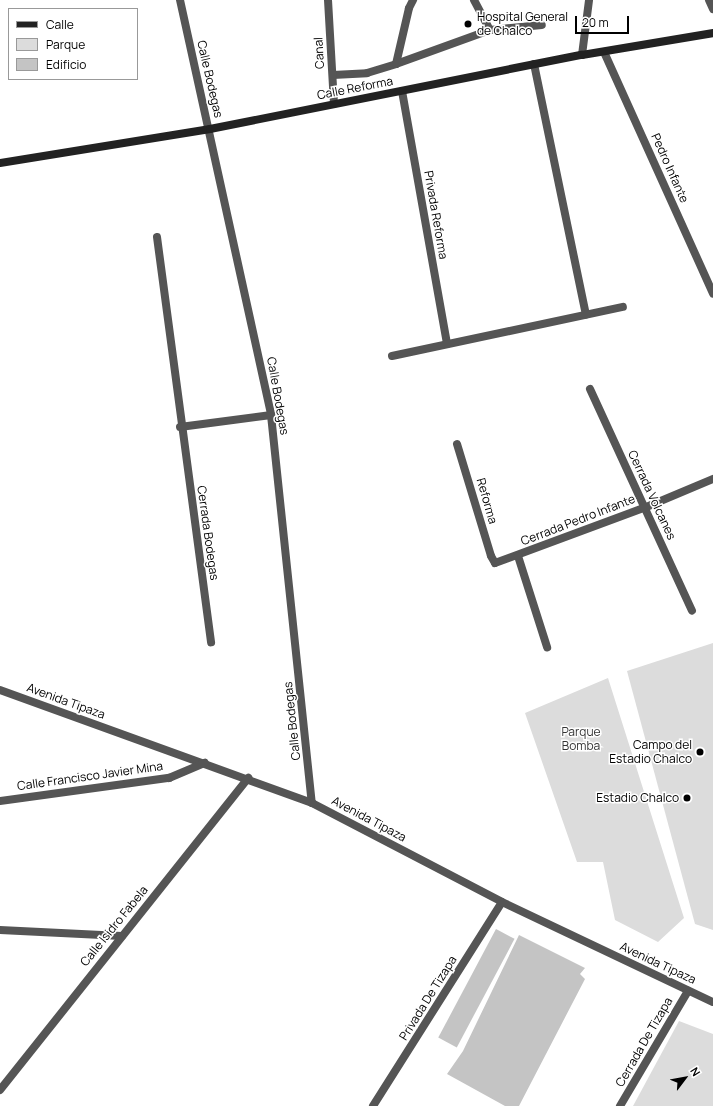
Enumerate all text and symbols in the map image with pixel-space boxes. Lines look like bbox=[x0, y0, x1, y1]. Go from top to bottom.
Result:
legend bbox=[8, 8, 138, 80]
scale bar bbox=[577, 8, 631, 34]
place label: Hospital General de Chalco bbox=[477, 10, 568, 38]
text: 20 m bbox=[582, 14, 609, 31]
text: Calle bbox=[46, 16, 74, 33]
marker: Hospital General de Chalco bbox=[462, 18, 474, 30]
text: Parque bbox=[46, 36, 85, 53]
street label: Canal bbox=[311, 37, 327, 69]
street label: Calle Bodegas bbox=[194, 39, 226, 119]
text: Edificio bbox=[46, 56, 86, 73]
street label: Calle Reforma bbox=[316, 74, 394, 102]
street label: Pedro Infante bbox=[648, 131, 692, 205]
street label: Privada Reforma bbox=[421, 170, 451, 260]
street label: Calle Bodegas bbox=[264, 356, 292, 436]
street label: Cerrada Volcanes bbox=[625, 448, 679, 542]
street label: Reforma bbox=[474, 476, 500, 526]
street label: Cerrada Bodegas bbox=[194, 485, 222, 581]
street label: Cerrada Pedro Infante bbox=[519, 492, 637, 548]
street label: Avenida Tipaza bbox=[25, 680, 107, 722]
street label: Calle Bodegas bbox=[281, 681, 303, 761]
park label: Parque Bomba bbox=[561, 725, 601, 753]
place label: Campo del Estadio Chalco bbox=[609, 738, 692, 766]
marker: Campo del Estadio Chalco bbox=[695, 747, 705, 757]
street label: Calle Francisco Javier Mina bbox=[16, 759, 164, 793]
place label: Estadio Chalco bbox=[596, 791, 679, 805]
street label: Avenida Tipaza bbox=[329, 793, 409, 845]
marker: Estadio Chalco bbox=[682, 793, 692, 803]
street label: Calle Isidro Fabela bbox=[77, 883, 151, 969]
street label: Avenida Tipaza bbox=[618, 939, 698, 987]
street label: Privada De Tizapa bbox=[396, 953, 460, 1043]
street label: Cerrada De Tizapa bbox=[613, 995, 675, 1089]
north arrow bbox=[665, 1058, 705, 1098]
text: N bbox=[687, 1064, 704, 1079]

